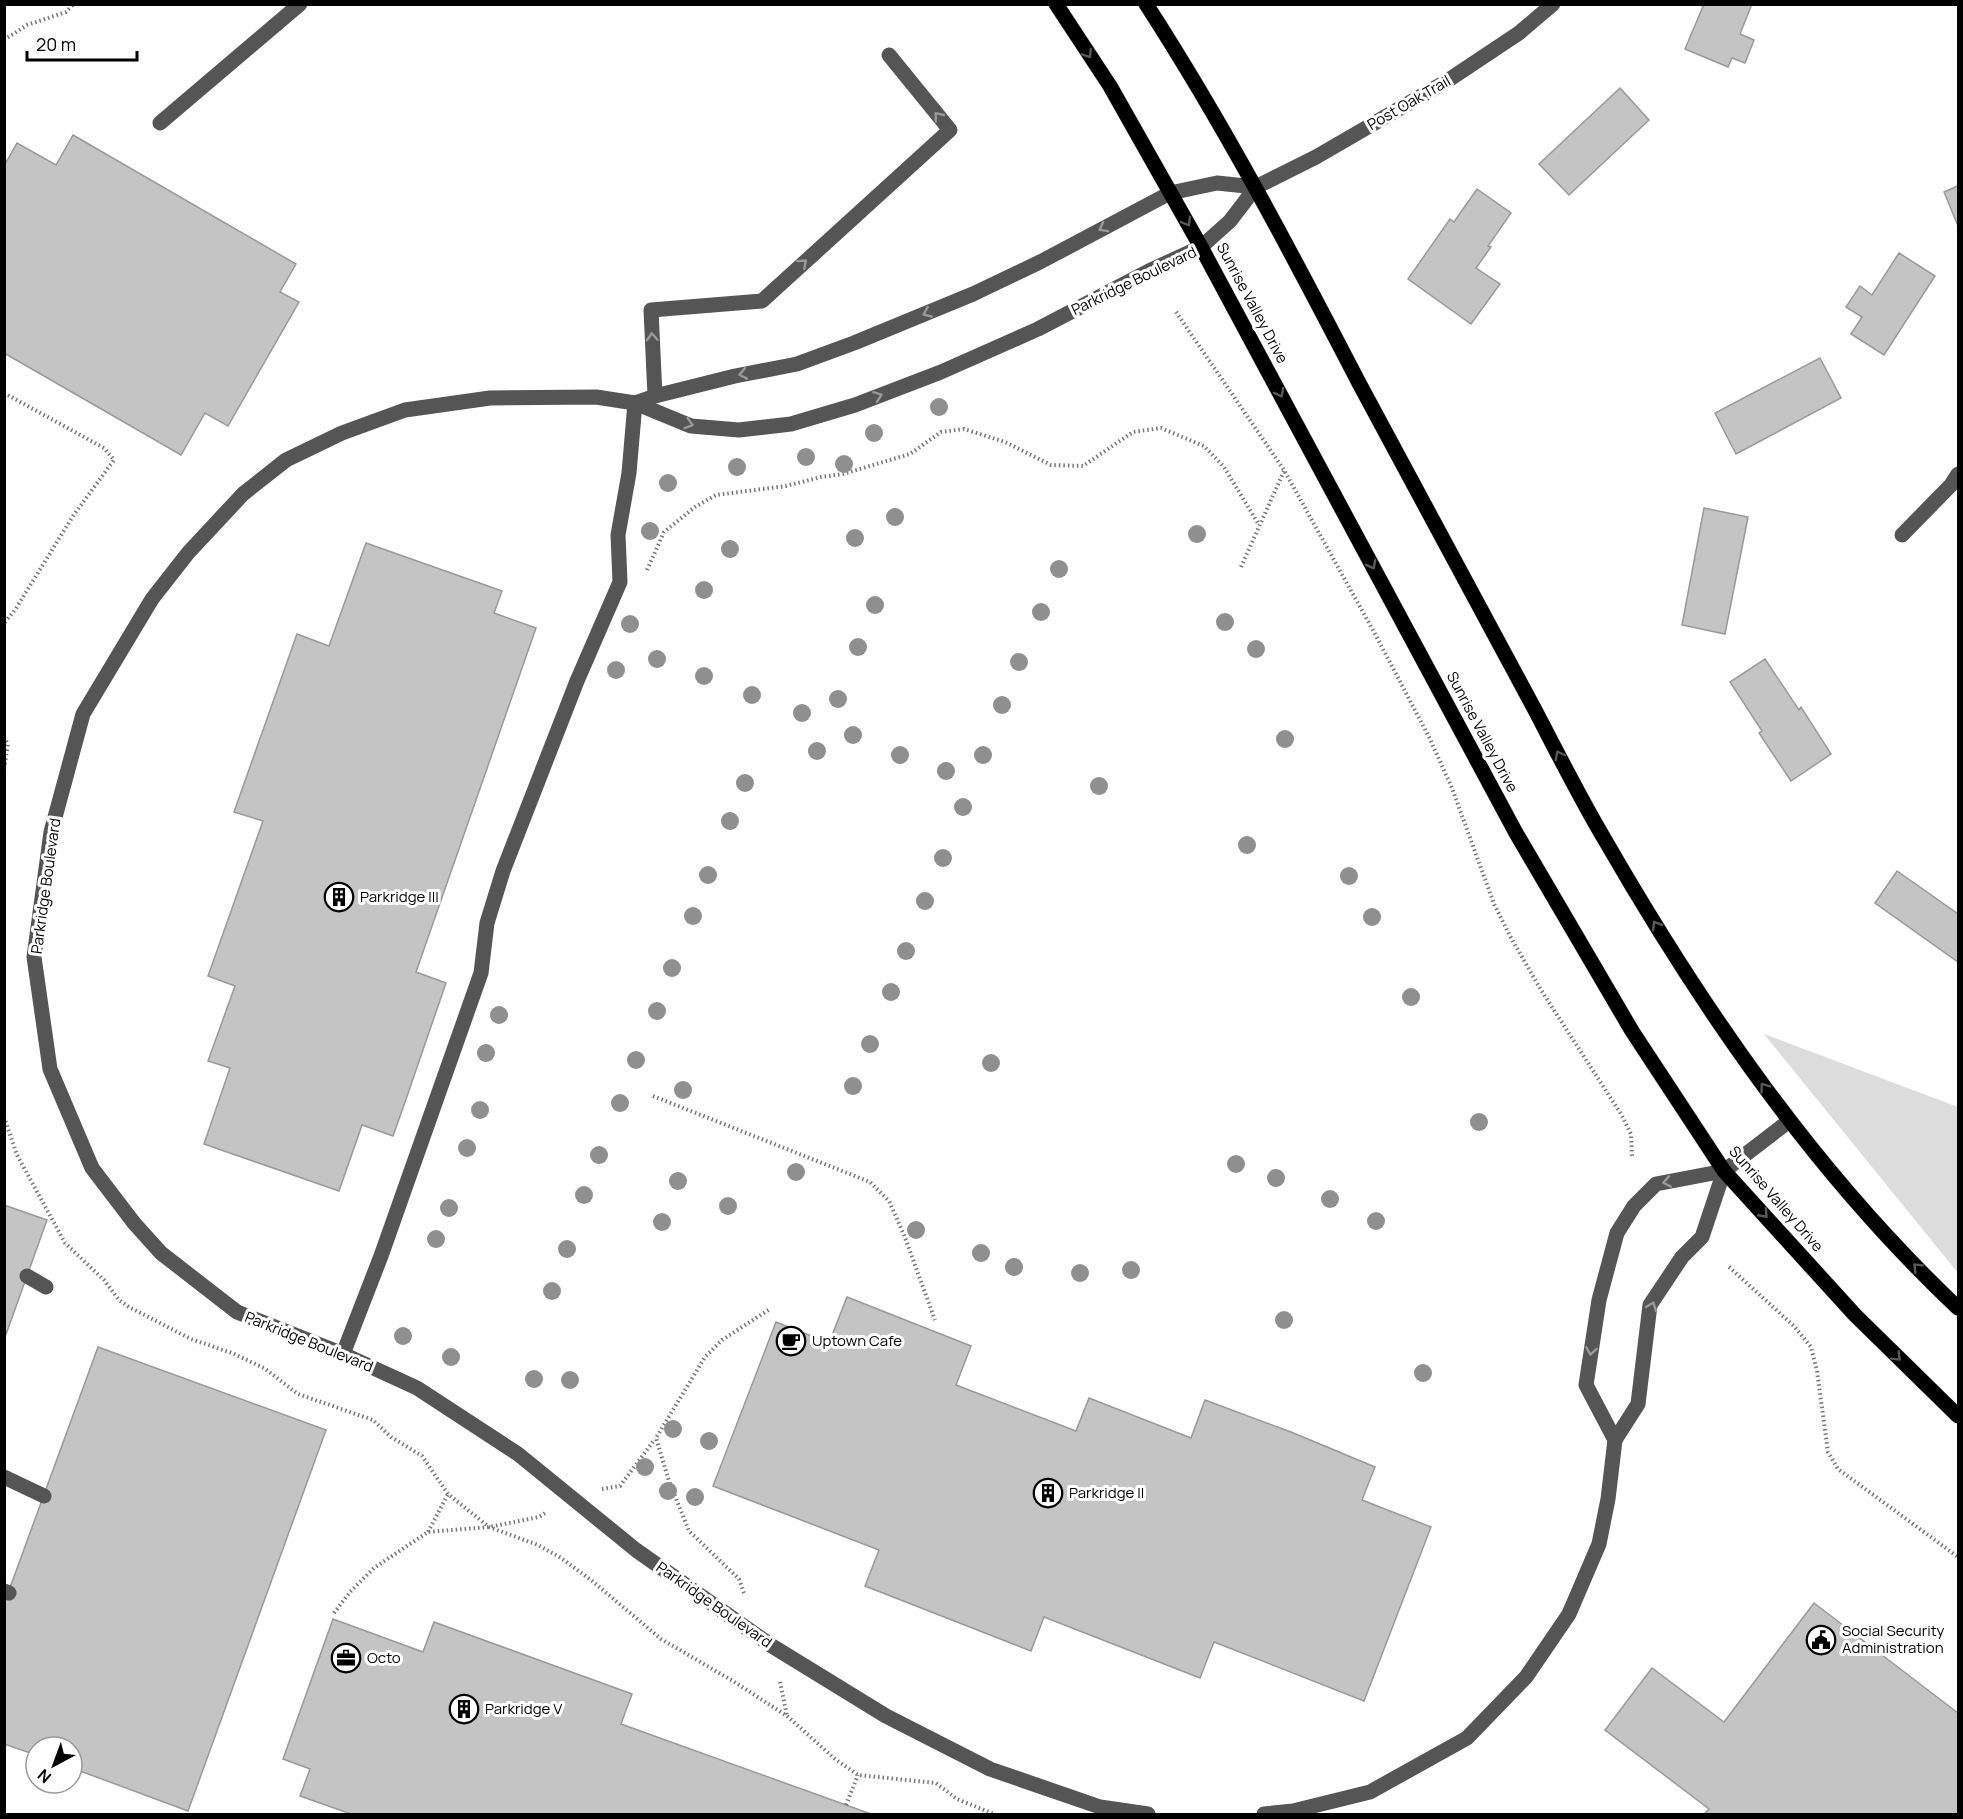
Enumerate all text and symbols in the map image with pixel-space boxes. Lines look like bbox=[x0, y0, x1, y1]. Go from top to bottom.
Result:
scale bar bbox=[27, 24, 136, 62]
text: 20 m bbox=[36, 32, 76, 56]
one-way arrow bbox=[1081, 47, 1092, 58]
street label: Post Oak Trail bbox=[1363, 70, 1454, 135]
one-way arrow bbox=[935, 112, 946, 123]
one-way arrow bbox=[1179, 216, 1191, 226]
one-way arrow bbox=[1098, 221, 1109, 232]
street label: Sunrise Valley Drive bbox=[1212, 239, 1293, 367]
street label: Parkridge Boulevard bbox=[1068, 241, 1200, 320]
one-way arrow bbox=[797, 259, 807, 270]
one-way arrow bbox=[923, 306, 934, 318]
one-way arrow bbox=[646, 333, 659, 342]
one-way arrow bbox=[738, 367, 748, 380]
one-way arrow bbox=[1273, 387, 1284, 397]
one-way arrow bbox=[873, 390, 883, 403]
one-way arrow bbox=[683, 417, 694, 429]
one-way arrow bbox=[1365, 559, 1376, 569]
street label: Sunrise Valley Drive bbox=[1442, 668, 1523, 796]
one-way arrow bbox=[1555, 751, 1566, 761]
street label: Parkridge Boulevard bbox=[26, 817, 65, 955]
building icon: Parkridge III bbox=[323, 881, 355, 913]
place label: Parkridge III bbox=[360, 886, 439, 907]
one-way arrow bbox=[1651, 921, 1663, 931]
one-way arrow bbox=[1760, 1082, 1771, 1093]
street label: Sunrise Valley Drive bbox=[1725, 1141, 1828, 1256]
one-way arrow bbox=[1662, 1175, 1672, 1188]
one-way arrow bbox=[1756, 1207, 1767, 1218]
one-way arrow bbox=[1914, 1264, 1925, 1275]
one-way arrow bbox=[1645, 1301, 1657, 1312]
street label: Parkridge Boulevard bbox=[242, 1306, 377, 1377]
cafe icon: Uptown Cafe bbox=[775, 1325, 807, 1357]
place label: Uptown Cafe bbox=[812, 1330, 902, 1351]
one-way arrow bbox=[1585, 1346, 1598, 1356]
one-way arrow bbox=[1889, 1349, 1900, 1360]
building icon: Parkridge II bbox=[1032, 1477, 1064, 1509]
place label: Parkridge II bbox=[1069, 1482, 1144, 1503]
street label: Parkridge Boulevard bbox=[652, 1557, 776, 1652]
place label: Social Security Administration bbox=[1842, 1620, 1944, 1658]
public building icon: Social Security Administration bbox=[1805, 1624, 1837, 1656]
office icon: Octo bbox=[330, 1642, 362, 1674]
place label: Octo bbox=[367, 1647, 401, 1668]
building icon: Parkridge V bbox=[448, 1693, 480, 1725]
place label: Parkridge V bbox=[485, 1698, 562, 1719]
north arrow bbox=[24, 1735, 84, 1795]
text: N bbox=[33, 1764, 56, 1788]

